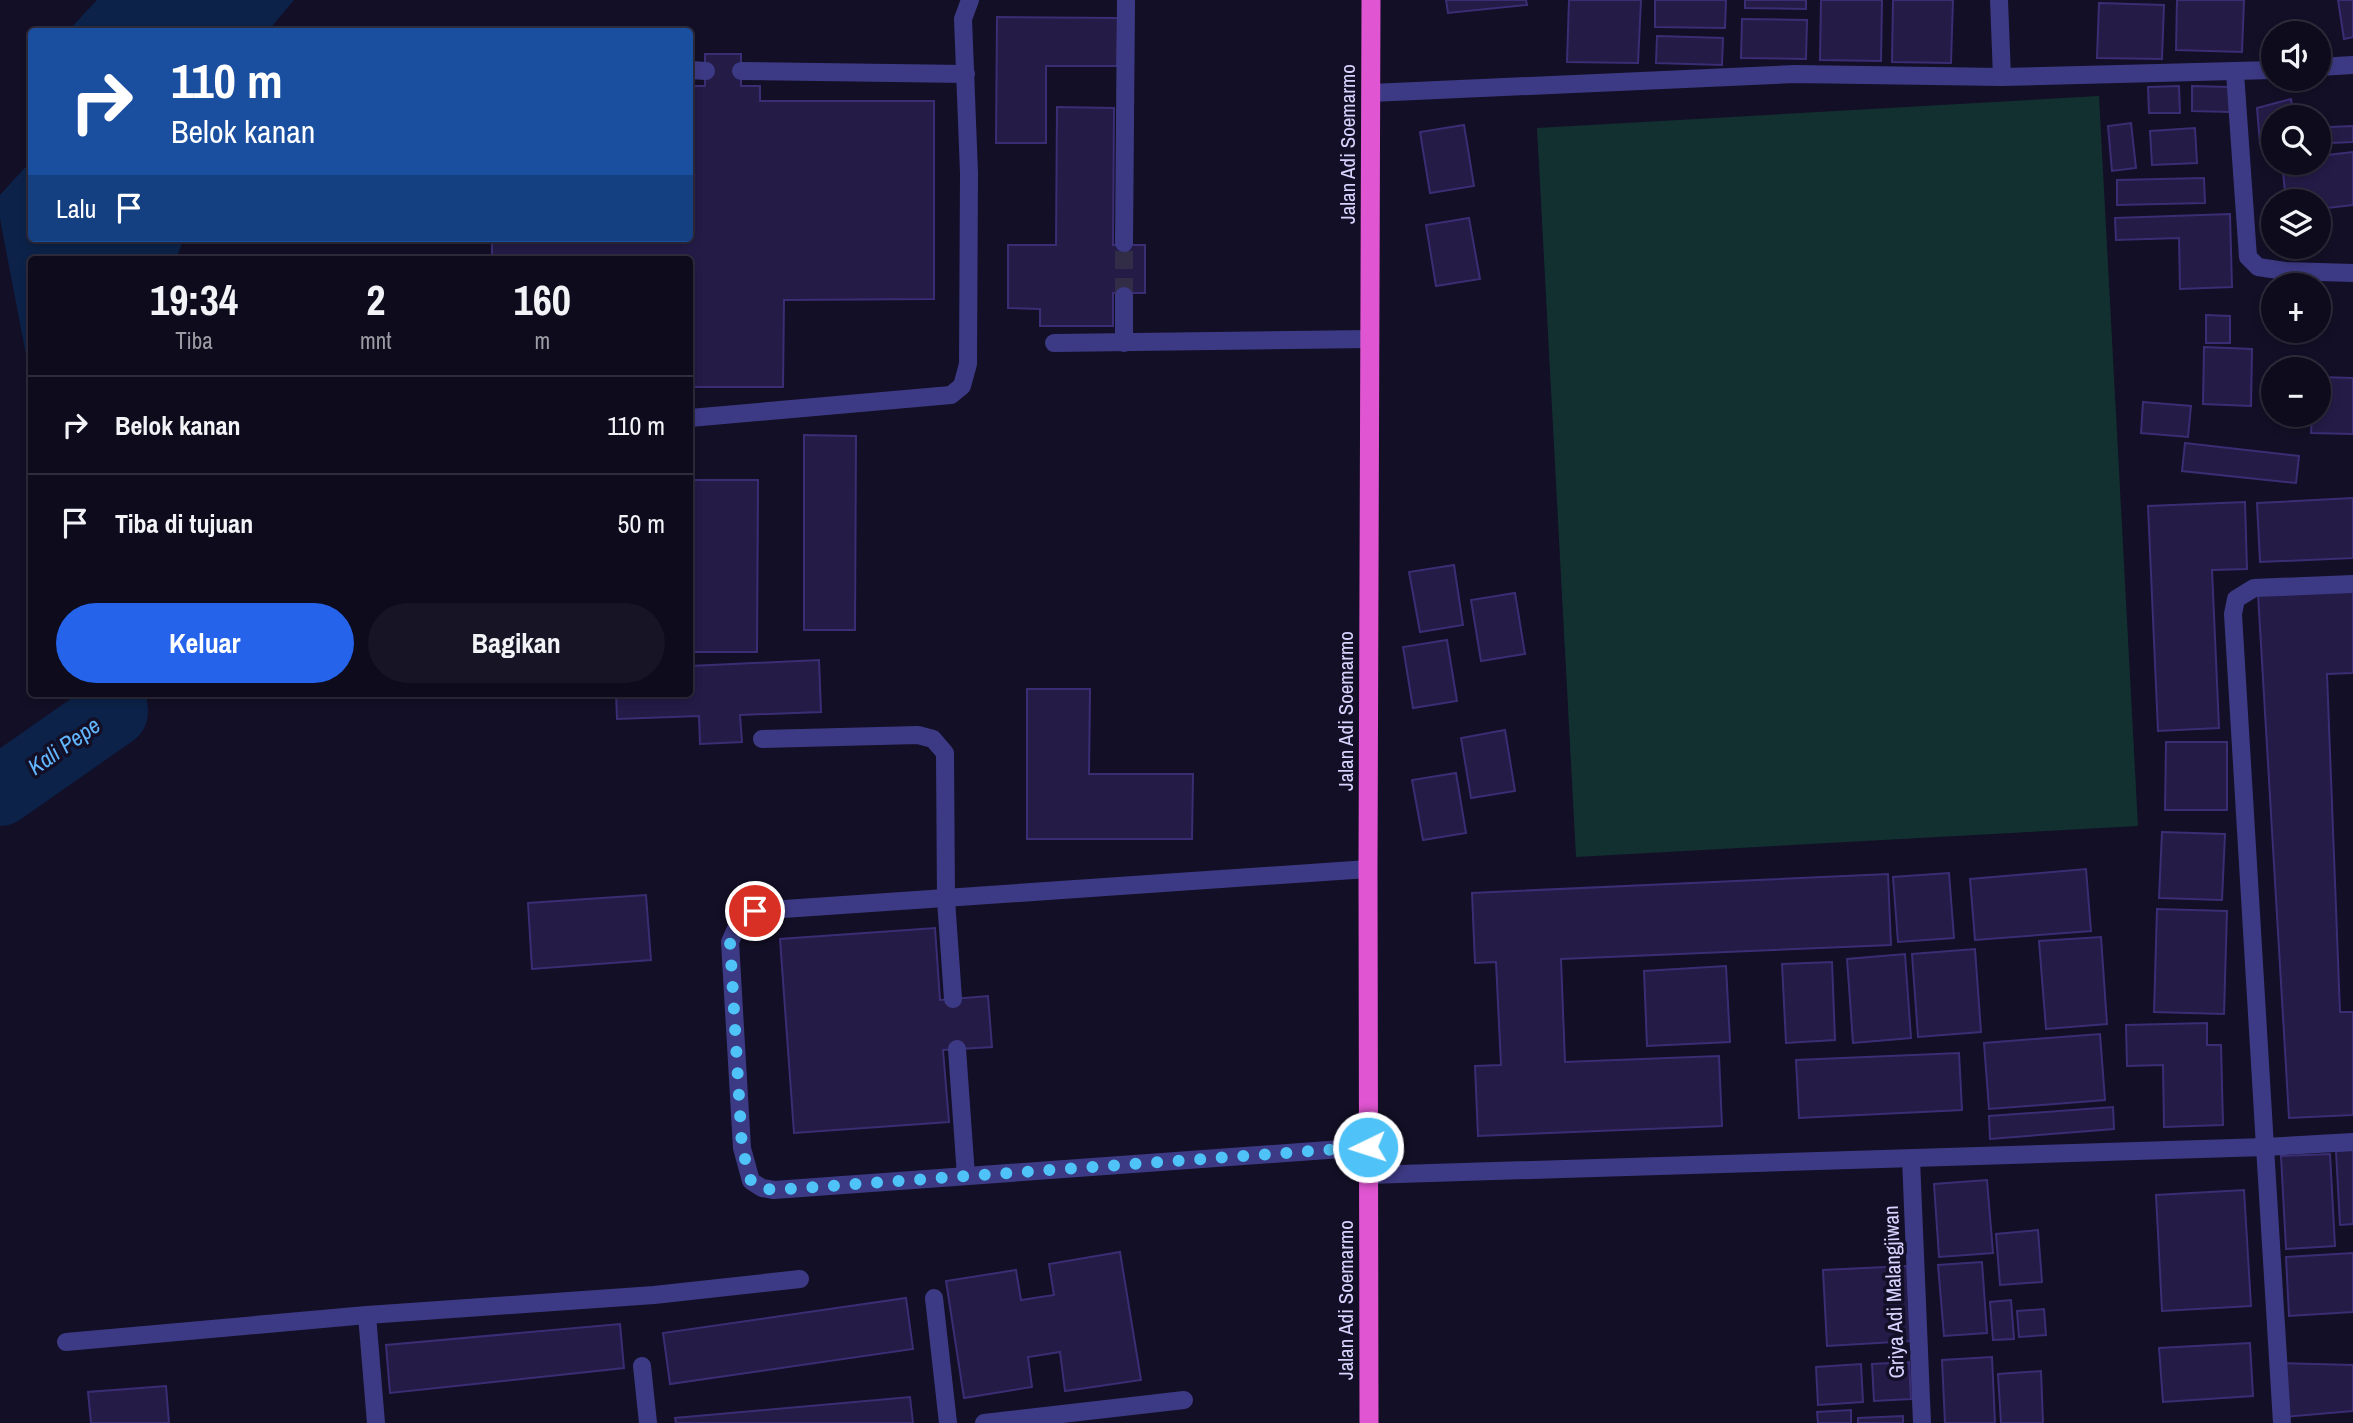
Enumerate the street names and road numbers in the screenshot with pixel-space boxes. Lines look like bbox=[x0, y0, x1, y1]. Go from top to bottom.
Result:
street label: Jalan Adi Soemarmo bbox=[1333, 64, 1362, 224]
street label: Jalan Adi Soemarmo bbox=[1331, 631, 1360, 791]
street label: Griya Adi Malangjiwan bbox=[1876, 1205, 1911, 1379]
street label: Jalan Adi Soemarmo bbox=[1331, 1220, 1360, 1380]

